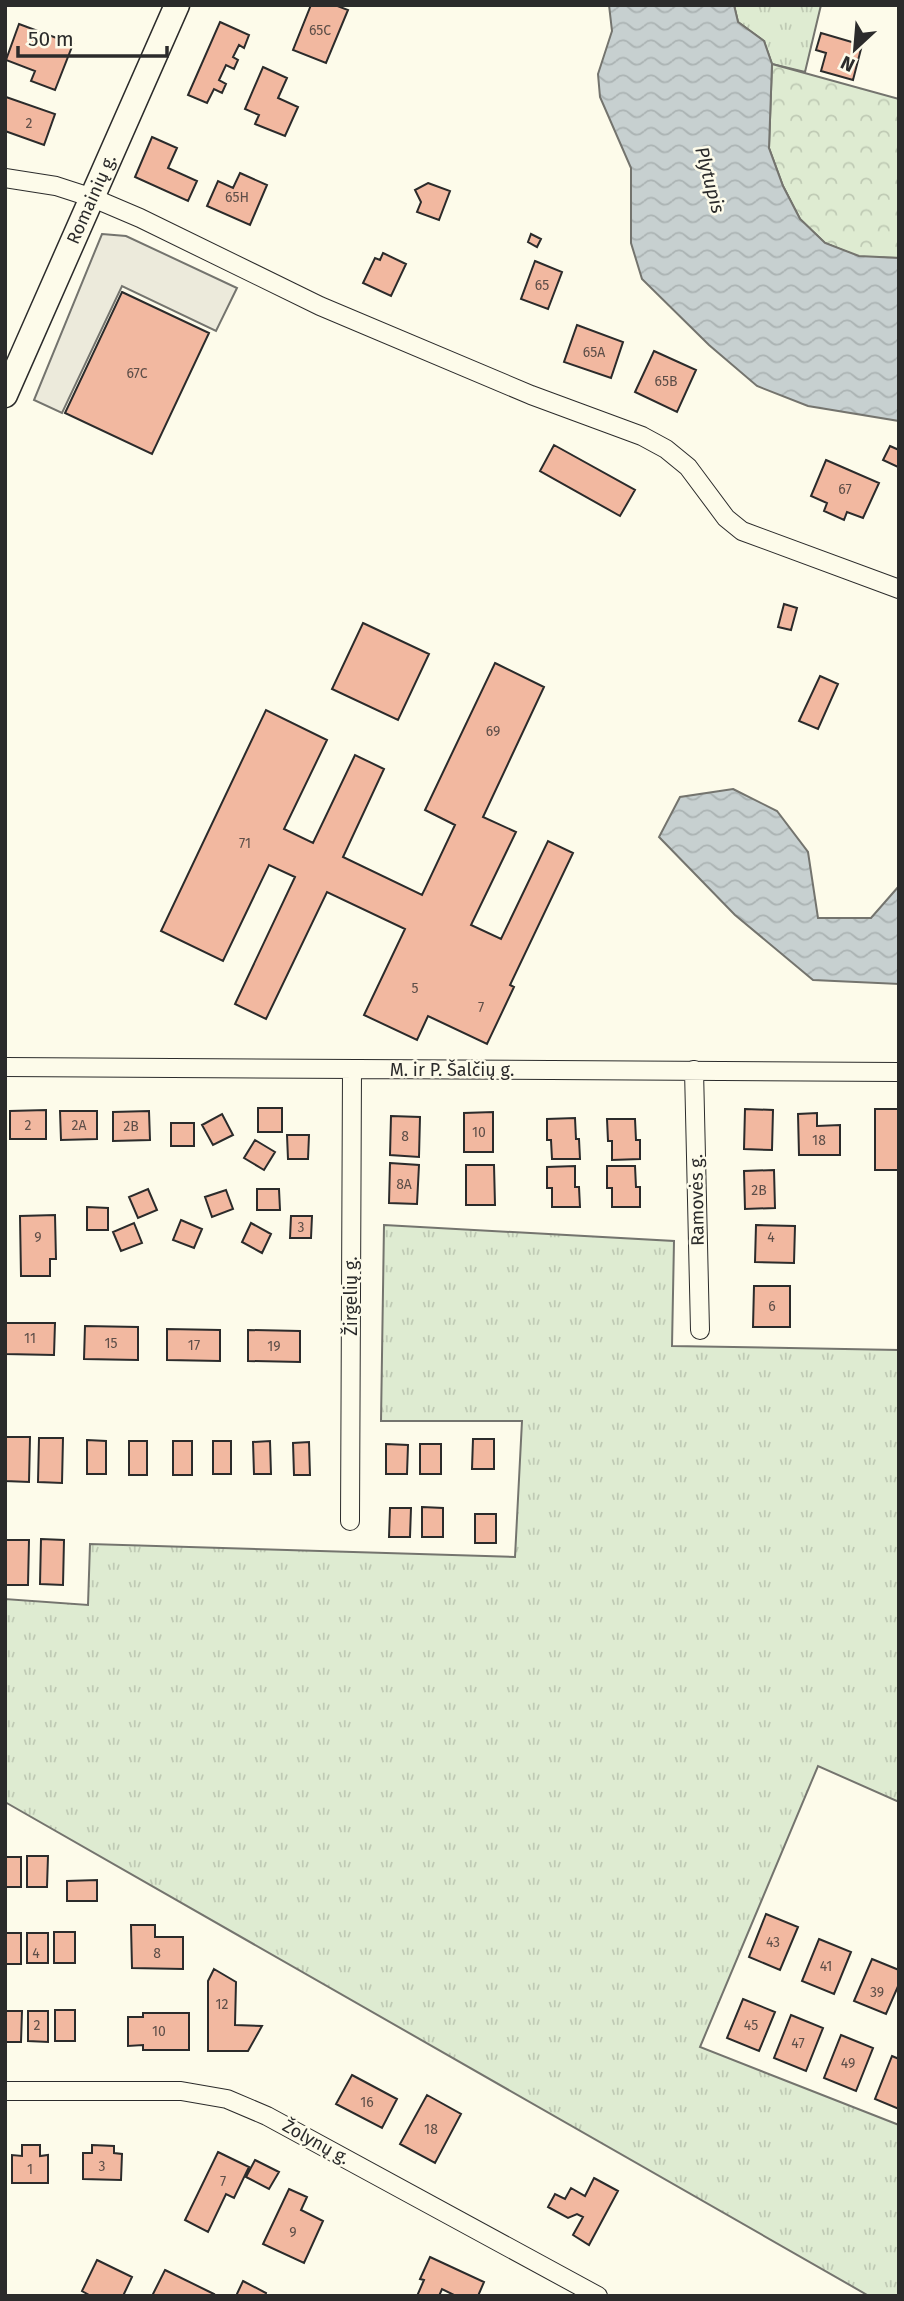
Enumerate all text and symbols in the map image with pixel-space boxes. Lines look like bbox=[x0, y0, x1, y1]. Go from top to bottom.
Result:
scale bar bbox=[18, 14, 166, 58]
north arrow bbox=[820, 14, 890, 84]
house number: 65C bbox=[309, 22, 331, 39]
text: 50 m bbox=[28, 26, 74, 52]
text: N bbox=[837, 51, 858, 77]
house number: 2 bbox=[26, 115, 33, 132]
water label: Plytupis bbox=[690, 144, 730, 216]
street label: Romainių g. bbox=[62, 151, 121, 248]
house number: 65H bbox=[225, 189, 249, 206]
house number: 65 bbox=[535, 277, 549, 294]
house number: 65A bbox=[583, 344, 605, 361]
house number: 67C bbox=[126, 365, 148, 382]
house number: 65B bbox=[655, 373, 677, 390]
house number: 67 bbox=[838, 481, 852, 498]
house number: 69 bbox=[486, 723, 500, 740]
house number: 71 bbox=[239, 835, 251, 852]
house number: 5 bbox=[411, 980, 419, 997]
house number: 7 bbox=[478, 999, 484, 1016]
street label: M. ir P. Šalčių g. bbox=[390, 1059, 514, 1081]
house number: 2 bbox=[25, 1117, 32, 1134]
house number: 2A bbox=[72, 1117, 86, 1134]
house number: 2B bbox=[123, 1118, 139, 1135]
house number: 10 bbox=[472, 1124, 486, 1141]
house number: 8 bbox=[401, 1128, 409, 1145]
house number: 18 bbox=[812, 1132, 826, 1149]
street label: Ramovės g. bbox=[685, 1154, 709, 1246]
house number: 8A bbox=[396, 1176, 412, 1193]
house number: 2B bbox=[751, 1182, 767, 1199]
house number: 3 bbox=[298, 1219, 305, 1236]
house number: 9 bbox=[34, 1229, 42, 1246]
house number: 4 bbox=[767, 1229, 775, 1246]
street label: Žirgelių g. bbox=[340, 1256, 362, 1336]
house number: 6 bbox=[768, 1298, 776, 1315]
house number: 11 bbox=[24, 1330, 36, 1347]
house number: 15 bbox=[104, 1335, 118, 1352]
house number: 17 bbox=[188, 1337, 200, 1354]
house number: 19 bbox=[267, 1338, 281, 1355]
house number: 43 bbox=[766, 1934, 780, 1951]
house number: 4 bbox=[32, 1945, 40, 1962]
house number: 8 bbox=[153, 1945, 161, 1962]
house number: 41 bbox=[820, 1958, 832, 1975]
house number: 39 bbox=[870, 1984, 884, 2001]
house number: 12 bbox=[216, 1996, 229, 2013]
house number: 2 bbox=[34, 2017, 41, 2034]
house number: 45 bbox=[744, 2017, 758, 2034]
house number: 10 bbox=[152, 2023, 166, 2040]
house number: 47 bbox=[791, 2035, 805, 2052]
house number: 49 bbox=[841, 2055, 855, 2072]
house number: 16 bbox=[360, 2094, 374, 2111]
street label: Žolynų g. bbox=[279, 2115, 353, 2169]
house number: 18 bbox=[424, 2121, 438, 2138]
house number: 3 bbox=[99, 2158, 106, 2175]
house number: 1 bbox=[27, 2161, 33, 2178]
house number: 7 bbox=[220, 2173, 226, 2190]
house number: 9 bbox=[289, 2224, 297, 2241]

